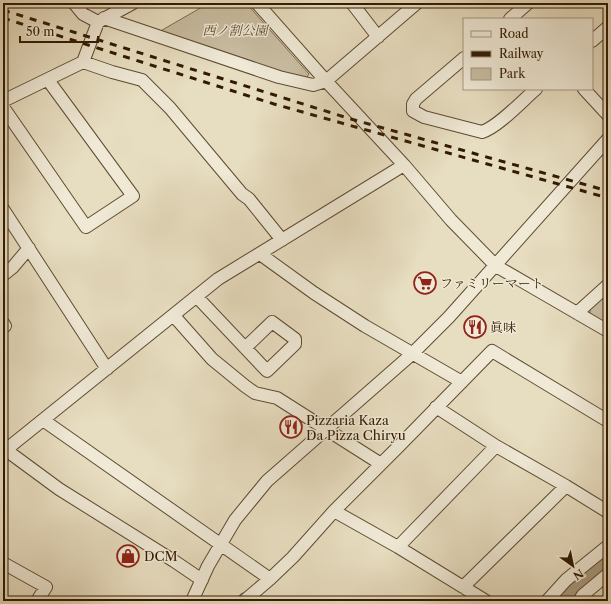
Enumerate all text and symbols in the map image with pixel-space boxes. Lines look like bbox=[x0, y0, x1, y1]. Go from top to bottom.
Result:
scale bar bbox=[20, 18, 98, 44]
legend bbox=[463, 18, 593, 90]
park label: 西ノ割公園 bbox=[202, 22, 269, 38]
text: 50 m bbox=[26, 24, 55, 39]
text: Road bbox=[499, 26, 529, 41]
text: Railway bbox=[499, 46, 544, 61]
text: Park bbox=[499, 66, 526, 81]
supermarket icon: ファミリーマート bbox=[412, 270, 438, 296]
place label: ファミリーマート bbox=[440, 275, 544, 291]
restaurant icon: 眞味 bbox=[462, 314, 488, 340]
place label: 眞味 bbox=[490, 319, 516, 335]
place label: Pizzaria Kaza Da Pizza Chiryu bbox=[306, 412, 406, 443]
restaurant icon: Pizzaria Kaza Da Pizza Chiryu bbox=[278, 414, 304, 440]
shop icon: DCM bbox=[115, 543, 141, 569]
north arrow bbox=[553, 546, 593, 586]
place label: DCM bbox=[144, 548, 178, 564]
text: N bbox=[570, 566, 586, 583]

